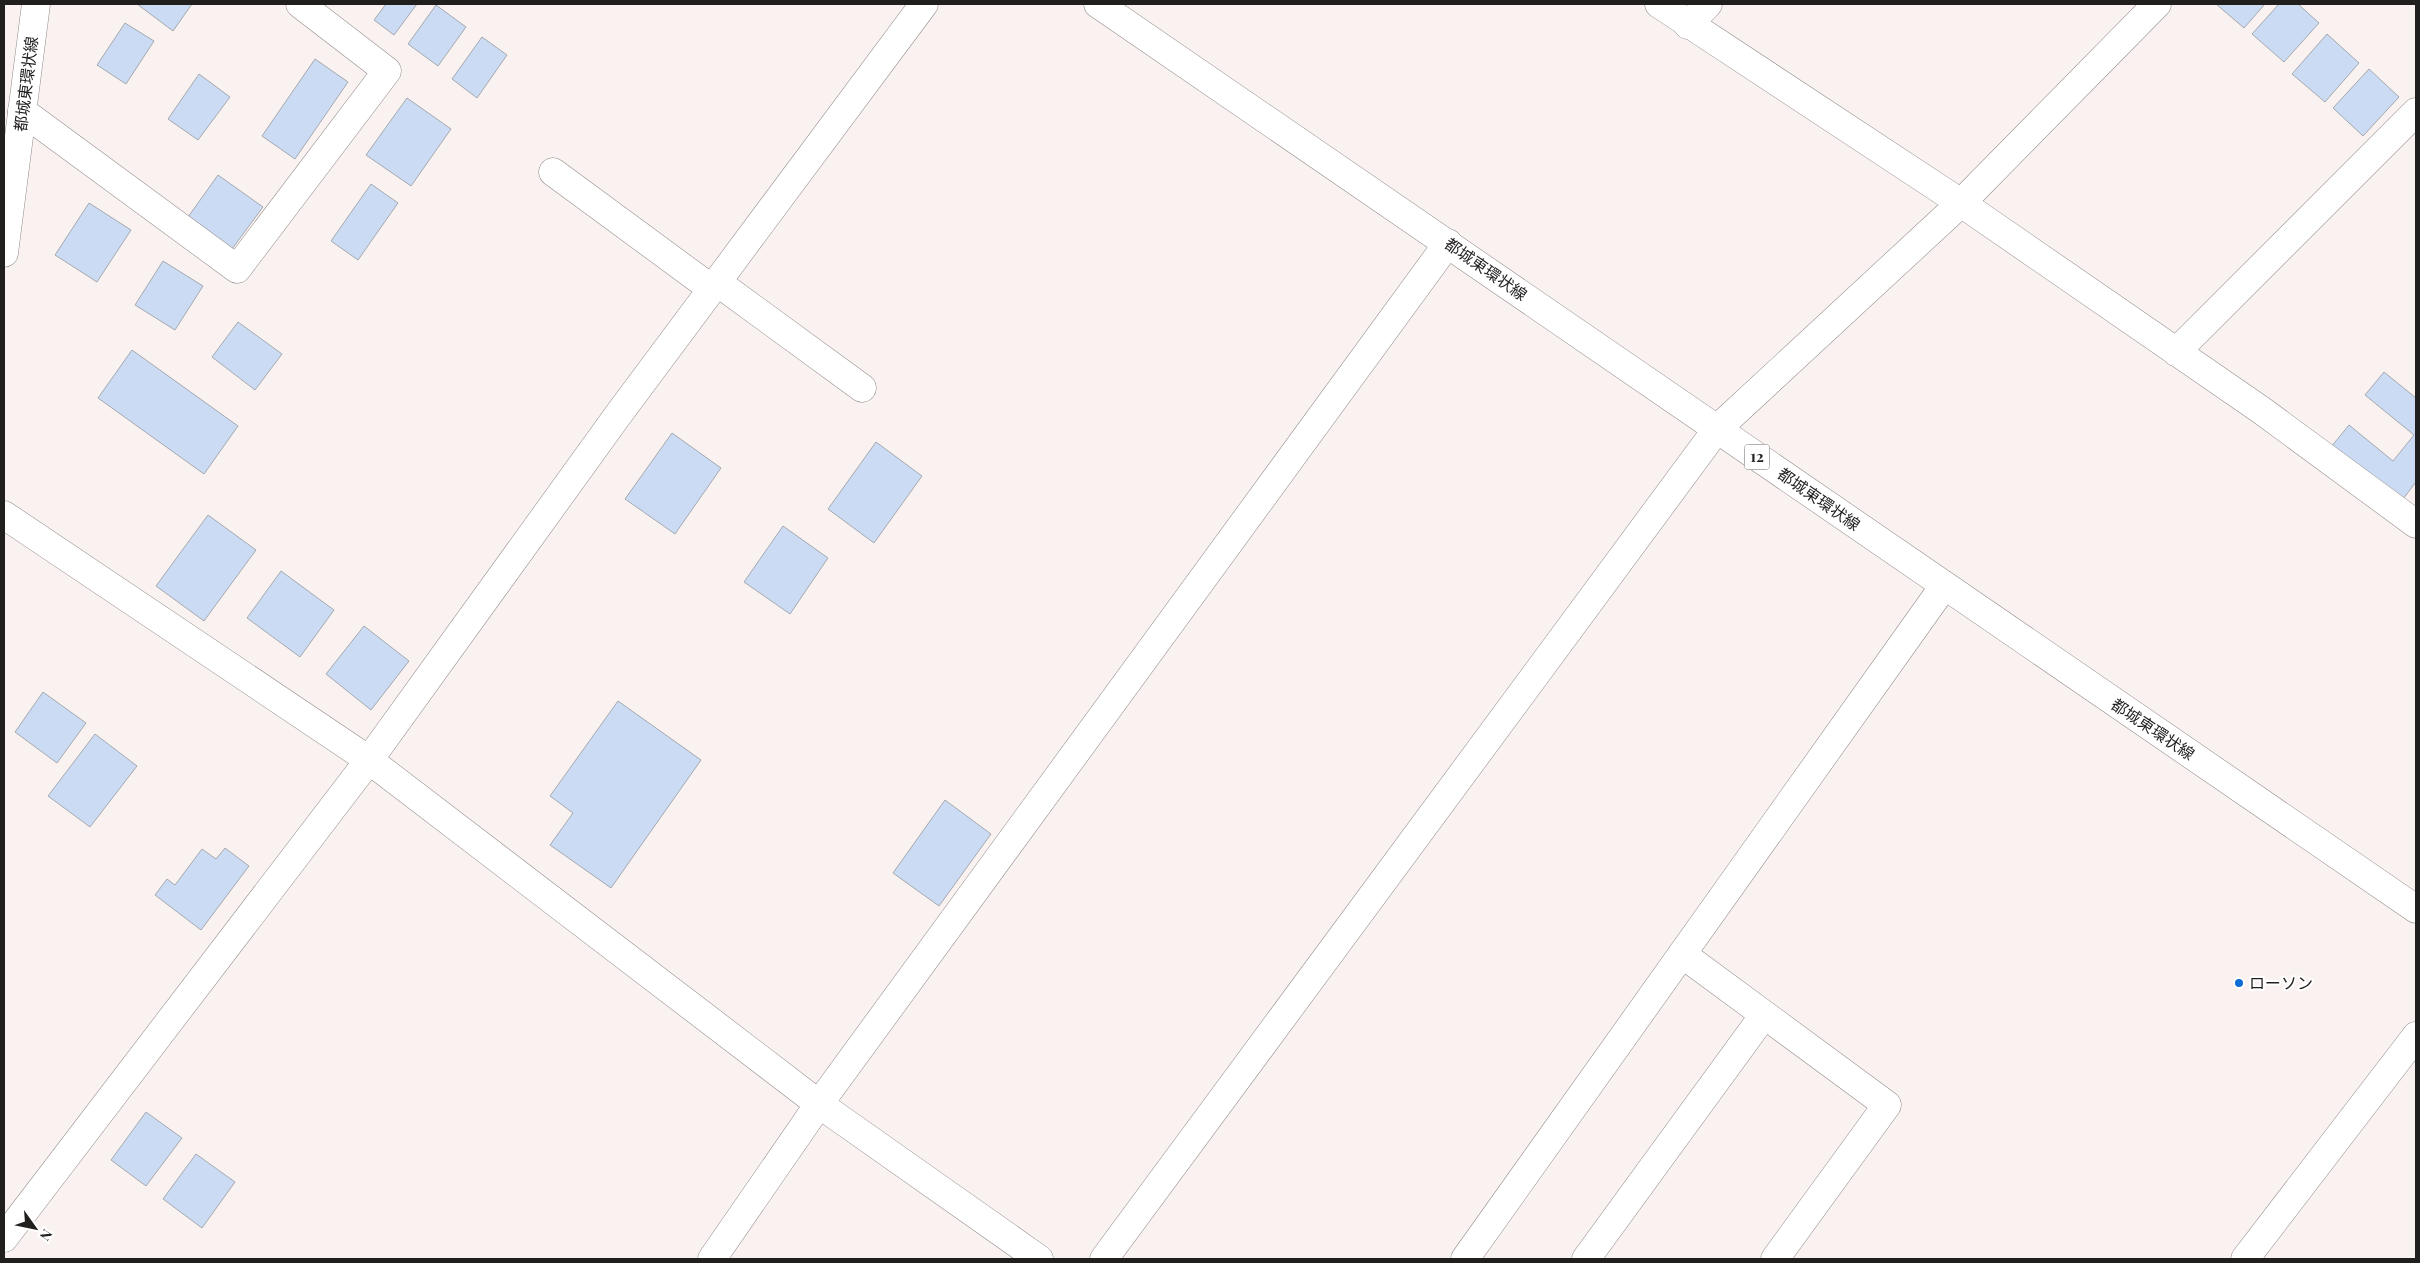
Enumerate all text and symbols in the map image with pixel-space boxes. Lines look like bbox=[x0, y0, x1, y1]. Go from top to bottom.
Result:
street label: 都城東環状線 bbox=[9, 35, 42, 133]
street label: 都城東環状線 bbox=[1441, 232, 1532, 305]
road number: 12 bbox=[1744, 444, 1770, 470]
street label: 都城東環状線 bbox=[1774, 462, 1865, 535]
street label: 都城東環状線 bbox=[2108, 693, 2199, 764]
place label: ローソン bbox=[2249, 972, 2313, 993]
marker: ローソン bbox=[2233, 977, 2245, 989]
north arrow bbox=[10, 1203, 60, 1253]
text: N bbox=[36, 1226, 57, 1245]

